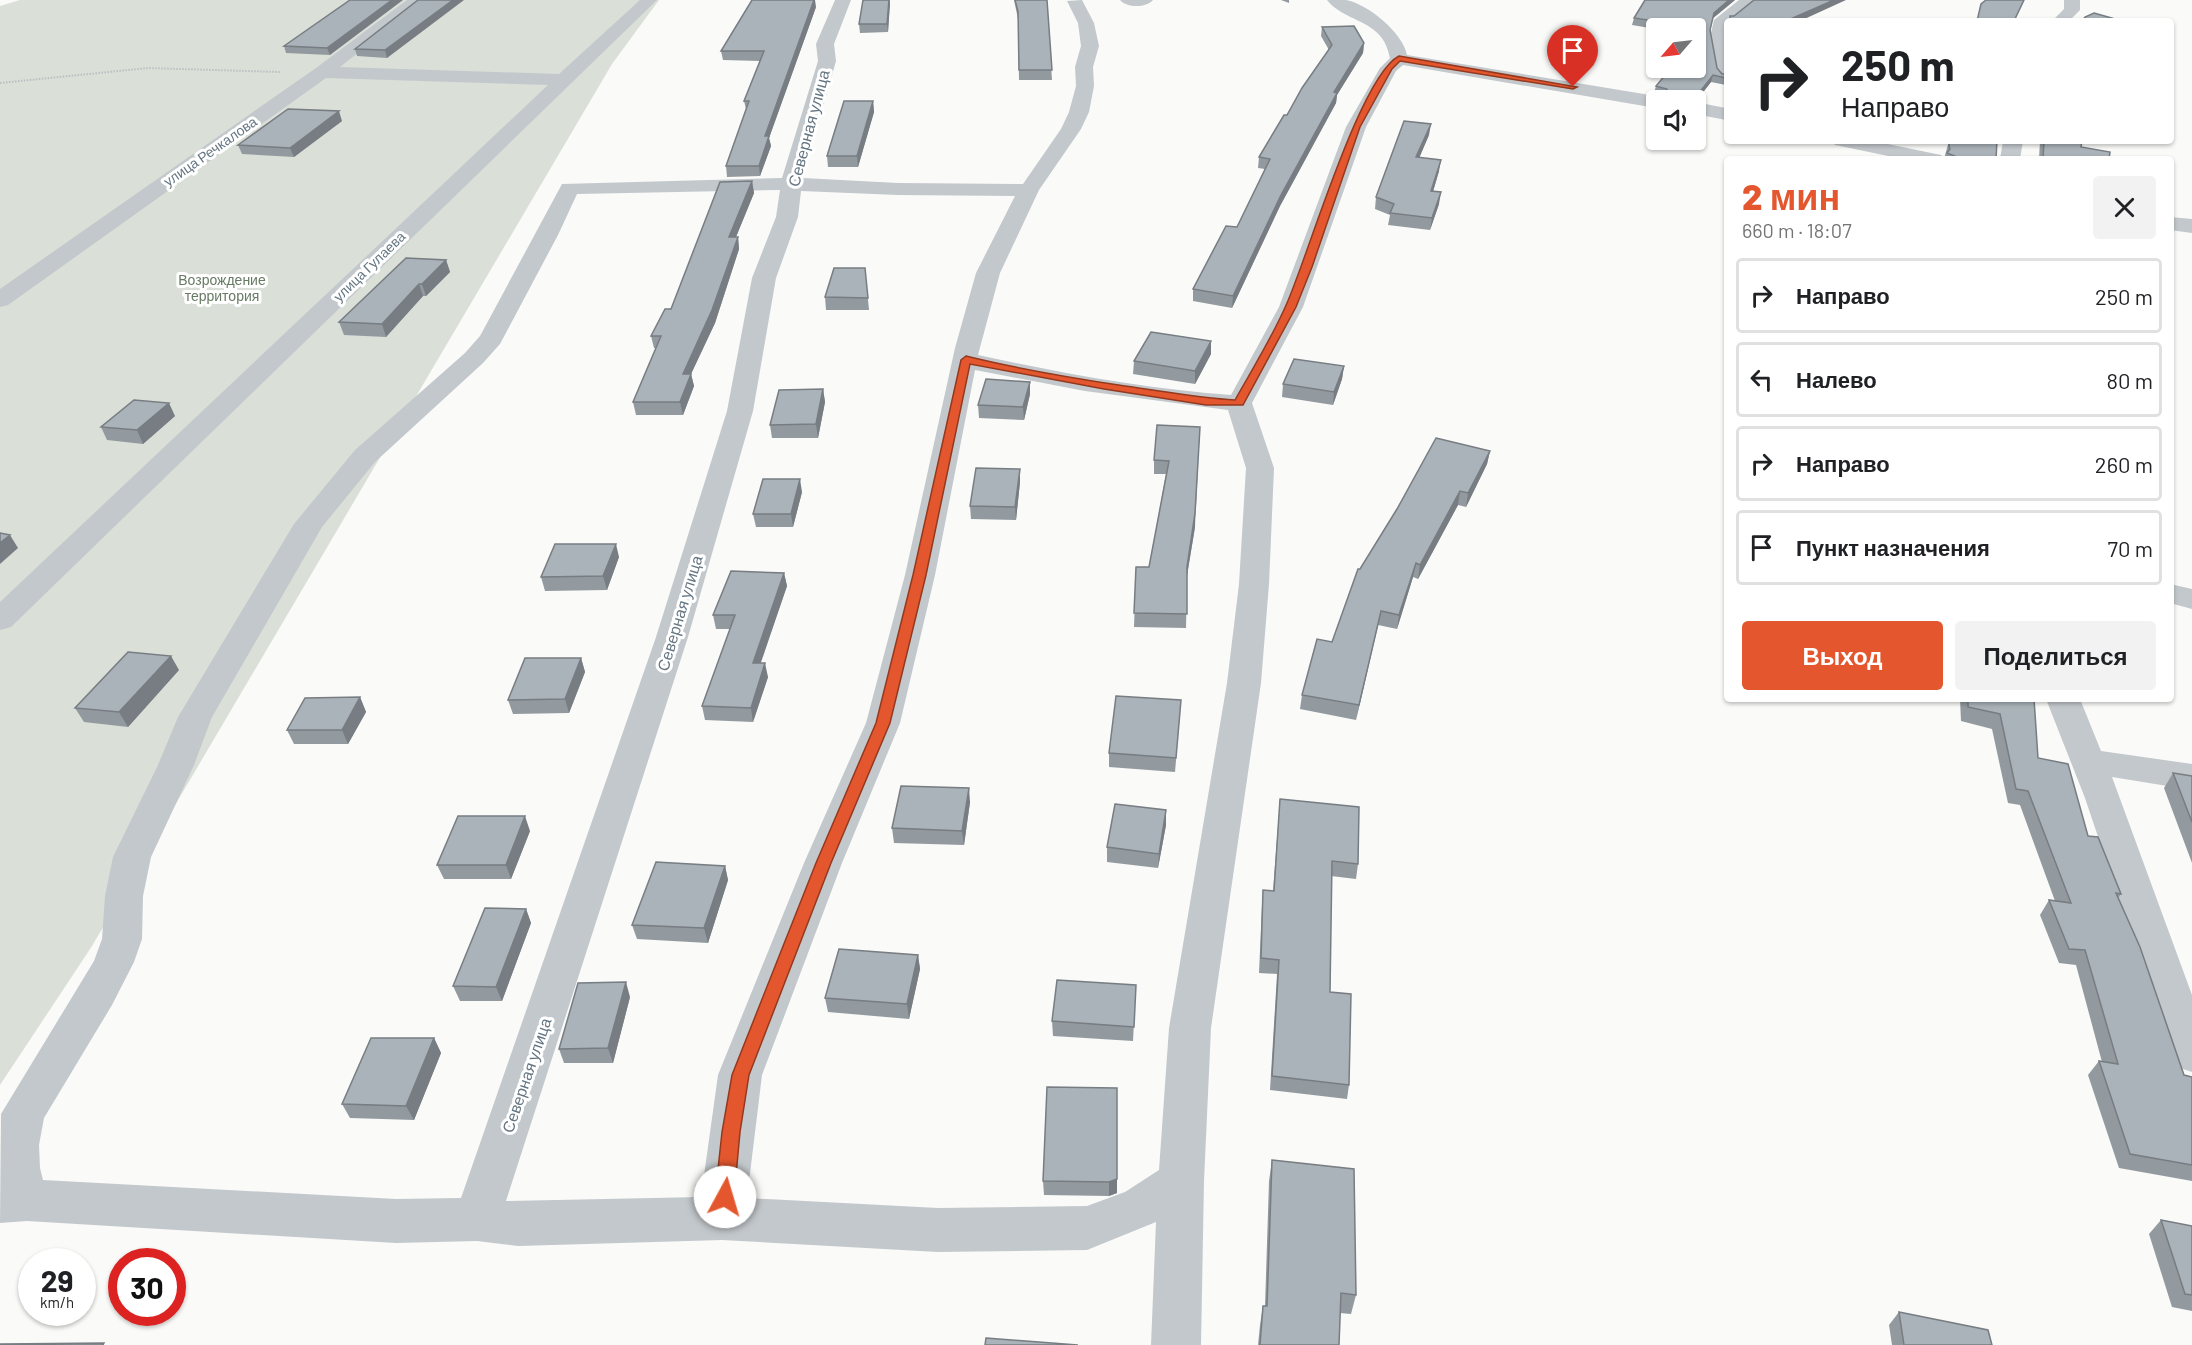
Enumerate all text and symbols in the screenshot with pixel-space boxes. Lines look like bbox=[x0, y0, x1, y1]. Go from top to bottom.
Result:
north arrow bbox=[1646, 18, 1706, 78]
map controls bbox=[1646, 18, 1706, 150]
pin bbox=[1547, 25, 1598, 87]
icon: arrive bbox=[1556, 34, 1589, 67]
text: 250 m bbox=[1841, 39, 1955, 89]
icon: right bbox=[1742, 42, 1820, 120]
street label: Северная улица bbox=[783, 67, 833, 188]
button: sound bbox=[1646, 90, 1706, 150]
text: Направо bbox=[1841, 90, 1949, 122]
street label: улица Речкалова bbox=[160, 112, 260, 190]
text: 2 мин bbox=[1742, 174, 1840, 217]
button: close bbox=[2093, 176, 2156, 239]
text: 660 m · 18:07 bbox=[1742, 218, 1852, 242]
street label: улица Гулаева bbox=[329, 227, 409, 305]
park label: Возрождение территория bbox=[178, 271, 266, 304]
icon: right bbox=[1745, 279, 1778, 312]
text: Направо bbox=[1796, 282, 1890, 308]
text: 250 m bbox=[2095, 283, 2153, 309]
icon: left bbox=[1745, 363, 1778, 396]
text: Налево bbox=[1796, 366, 1877, 392]
text: 80 m bbox=[2107, 367, 2153, 393]
icon: right bbox=[1745, 447, 1778, 480]
text: Направо bbox=[1796, 450, 1890, 476]
text: 260 m bbox=[2095, 451, 2153, 477]
icon: arrive bbox=[1745, 531, 1778, 564]
text: Пункт назначения bbox=[1796, 534, 1990, 560]
text: 70 m bbox=[2108, 535, 2153, 561]
street label: Северная улица bbox=[652, 553, 706, 673]
button: Выход bbox=[1742, 621, 1943, 690]
button: Поделиться bbox=[1955, 621, 2156, 690]
street label: Северная улица bbox=[497, 1015, 555, 1135]
position arrow bbox=[693, 1165, 757, 1229]
speed limit sign: 30 bbox=[108, 1248, 186, 1326]
text: 29 bbox=[41, 1262, 73, 1298]
text: km/h bbox=[40, 1293, 74, 1311]

